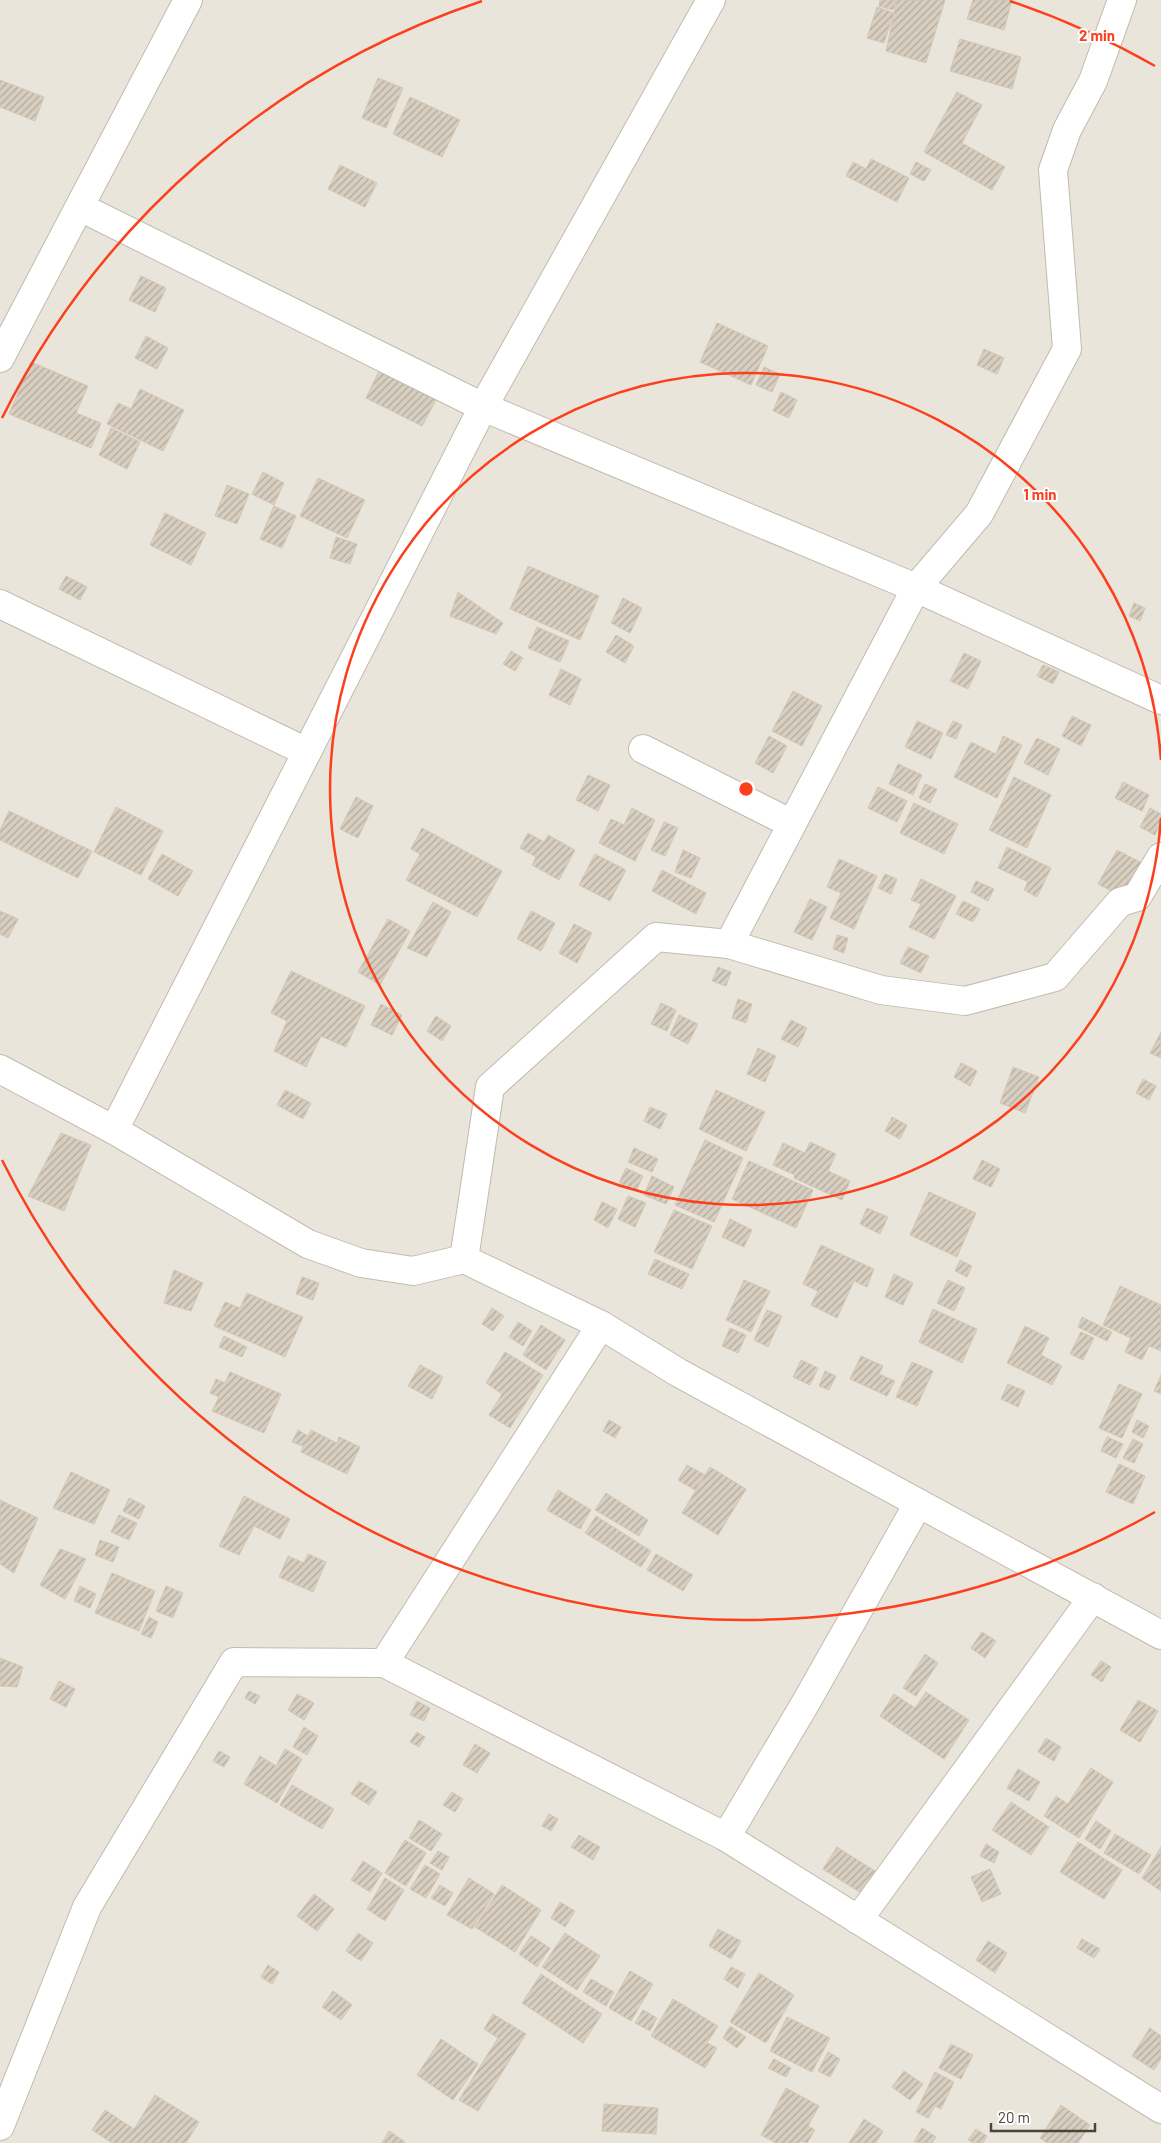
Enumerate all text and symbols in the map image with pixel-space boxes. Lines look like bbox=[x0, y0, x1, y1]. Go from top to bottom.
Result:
text: 2 min bbox=[1079, 26, 1115, 44]
text: 1 min bbox=[1024, 485, 1056, 503]
centre of rings bbox=[737, 780, 755, 798]
scale bar bbox=[991, 2100, 1095, 2132]
text: 20 m bbox=[998, 2108, 1030, 2126]

